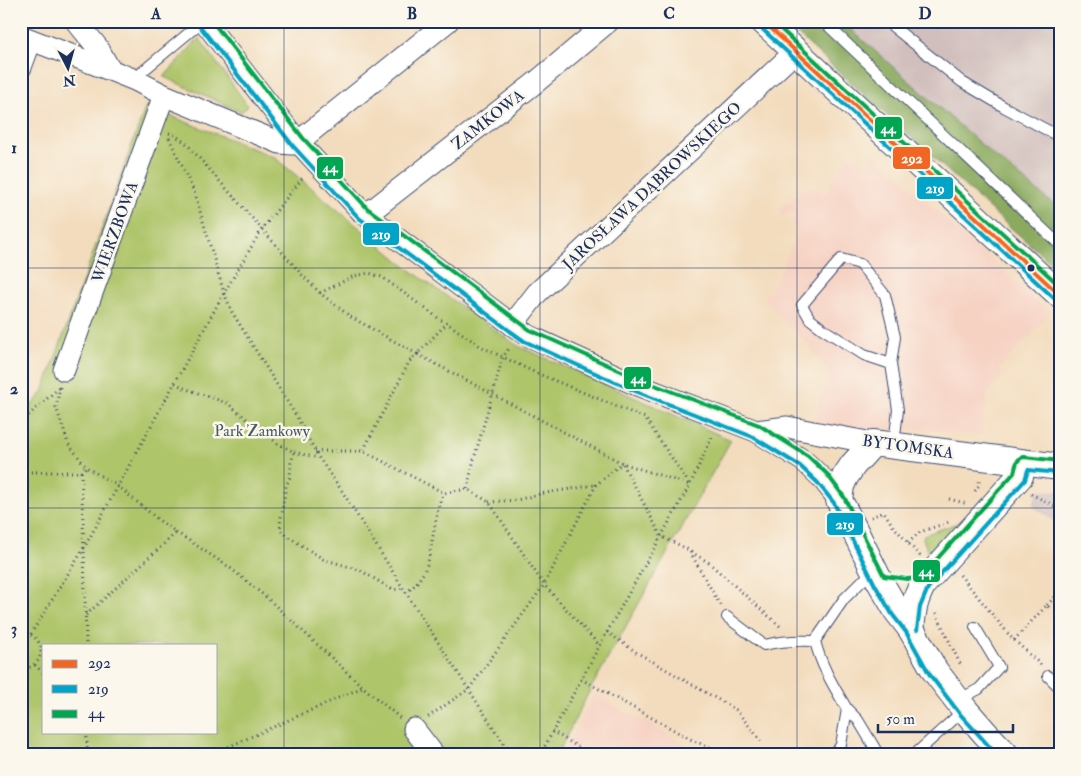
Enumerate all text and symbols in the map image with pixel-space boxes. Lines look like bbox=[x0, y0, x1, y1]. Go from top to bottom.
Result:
text: A bbox=[150, 4, 162, 24]
text: B bbox=[407, 4, 417, 24]
text: C bbox=[663, 4, 675, 24]
text: D bbox=[918, 4, 932, 24]
north arrow bbox=[42, 42, 92, 92]
text: N bbox=[62, 71, 77, 90]
street label: ZAMKOWA bbox=[448, 86, 528, 154]
street label: JAROSŁAWA DĄBROWSKIEGO bbox=[558, 98, 746, 276]
line badge: 44 bbox=[874, 116, 903, 140]
text: 44 bbox=[879, 120, 897, 137]
text: 1 bbox=[11, 138, 17, 158]
line badge: 292 bbox=[892, 146, 931, 170]
text: 292 bbox=[901, 150, 923, 167]
line badge: 44 bbox=[316, 156, 344, 180]
text: 44 bbox=[321, 159, 339, 176]
line badge: 219 bbox=[916, 176, 954, 200]
street label: WIERZBOWA bbox=[87, 179, 143, 286]
text: 219 bbox=[925, 180, 945, 197]
line badge: 219 bbox=[362, 222, 400, 246]
text: 219 bbox=[371, 226, 391, 243]
unlabelled marker bbox=[1026, 263, 1036, 273]
line badge: 44 bbox=[623, 366, 652, 390]
text: 44 bbox=[629, 370, 647, 387]
text: 2 bbox=[10, 379, 18, 399]
park label: Park Zamkowy bbox=[214, 421, 311, 441]
street label: BYTOMSKA bbox=[861, 431, 955, 463]
line badge: 219 bbox=[826, 512, 864, 536]
text: 219 bbox=[835, 516, 855, 533]
line badge: 44 bbox=[912, 559, 941, 583]
text: 44 bbox=[917, 563, 935, 580]
text: 3 bbox=[11, 619, 17, 639]
legend bbox=[42, 644, 218, 734]
text: 292 bbox=[88, 654, 111, 673]
text: 219 bbox=[88, 680, 109, 699]
scale bar bbox=[878, 701, 1014, 733]
text: 44 bbox=[88, 704, 105, 723]
text: 50 m bbox=[886, 710, 915, 729]

